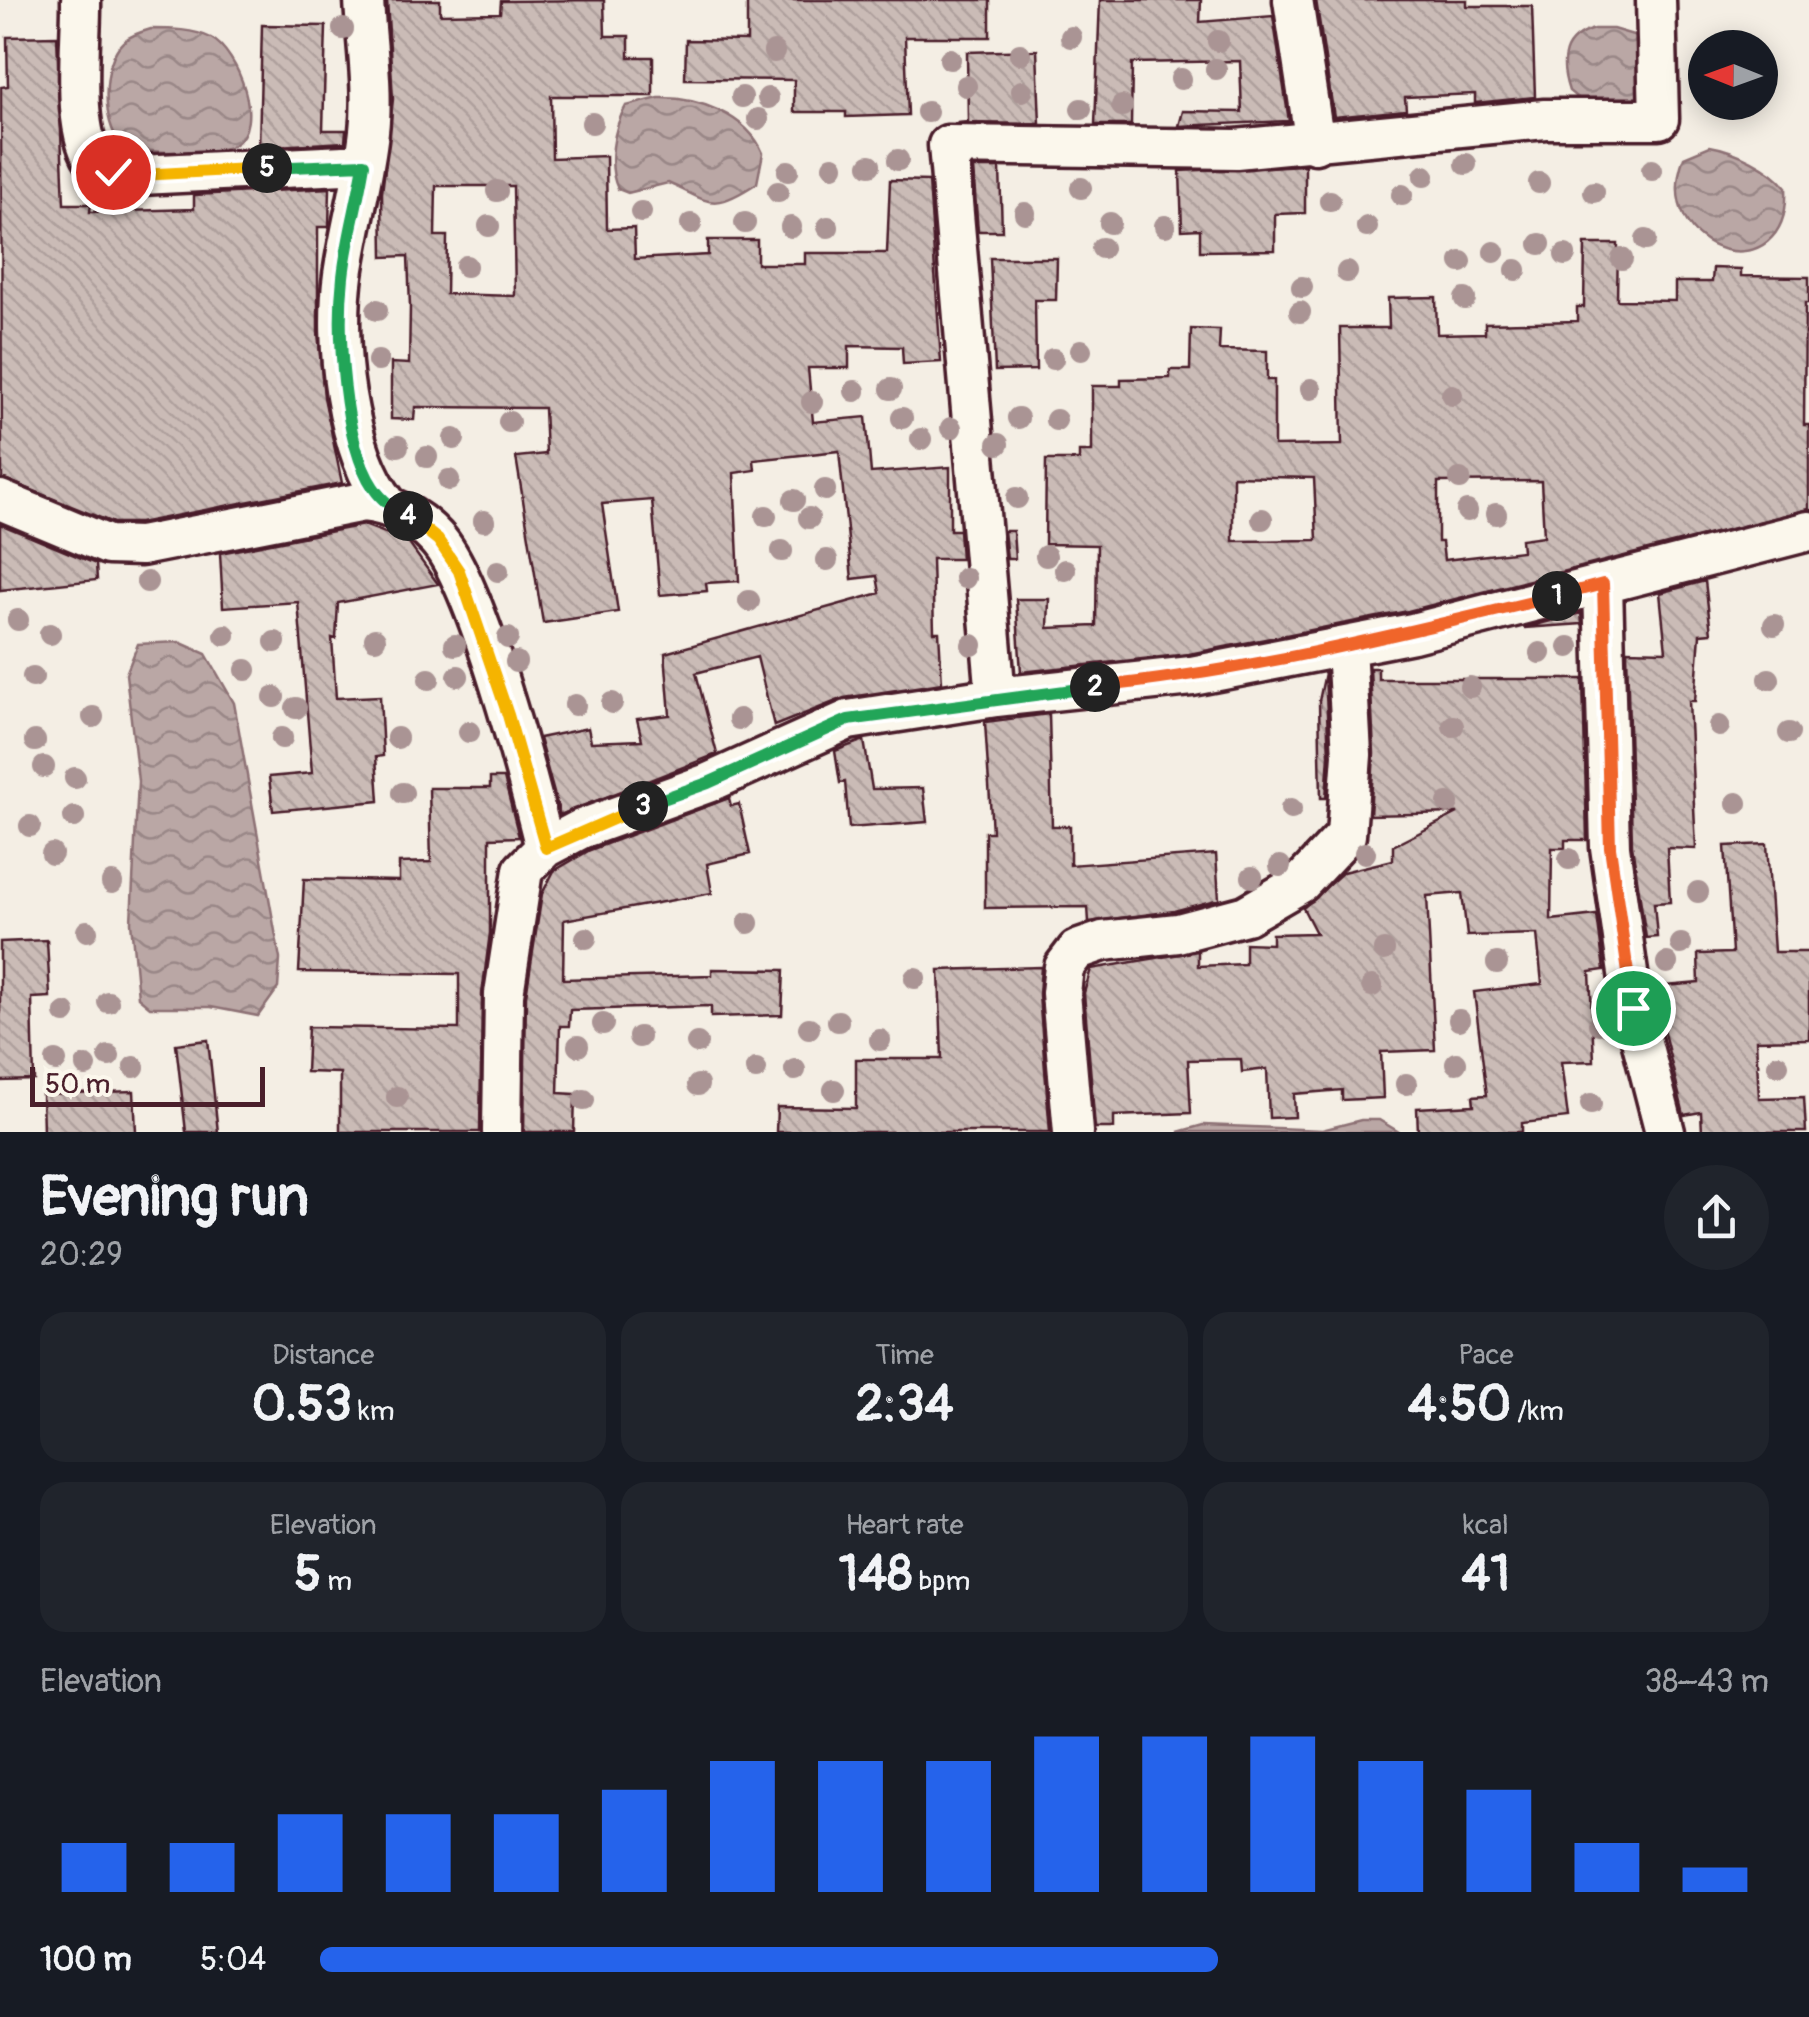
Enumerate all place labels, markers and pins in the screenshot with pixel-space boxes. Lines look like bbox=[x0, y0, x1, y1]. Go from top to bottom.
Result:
pin bbox=[71, 130, 156, 215]
pin: 5 bbox=[242, 143, 292, 193]
pin: 4 bbox=[383, 491, 433, 541]
pin: 1 bbox=[1532, 571, 1582, 621]
pin: 2 bbox=[1070, 662, 1120, 712]
pin: 3 bbox=[618, 781, 668, 831]
pin bbox=[1591, 966, 1676, 1051]

